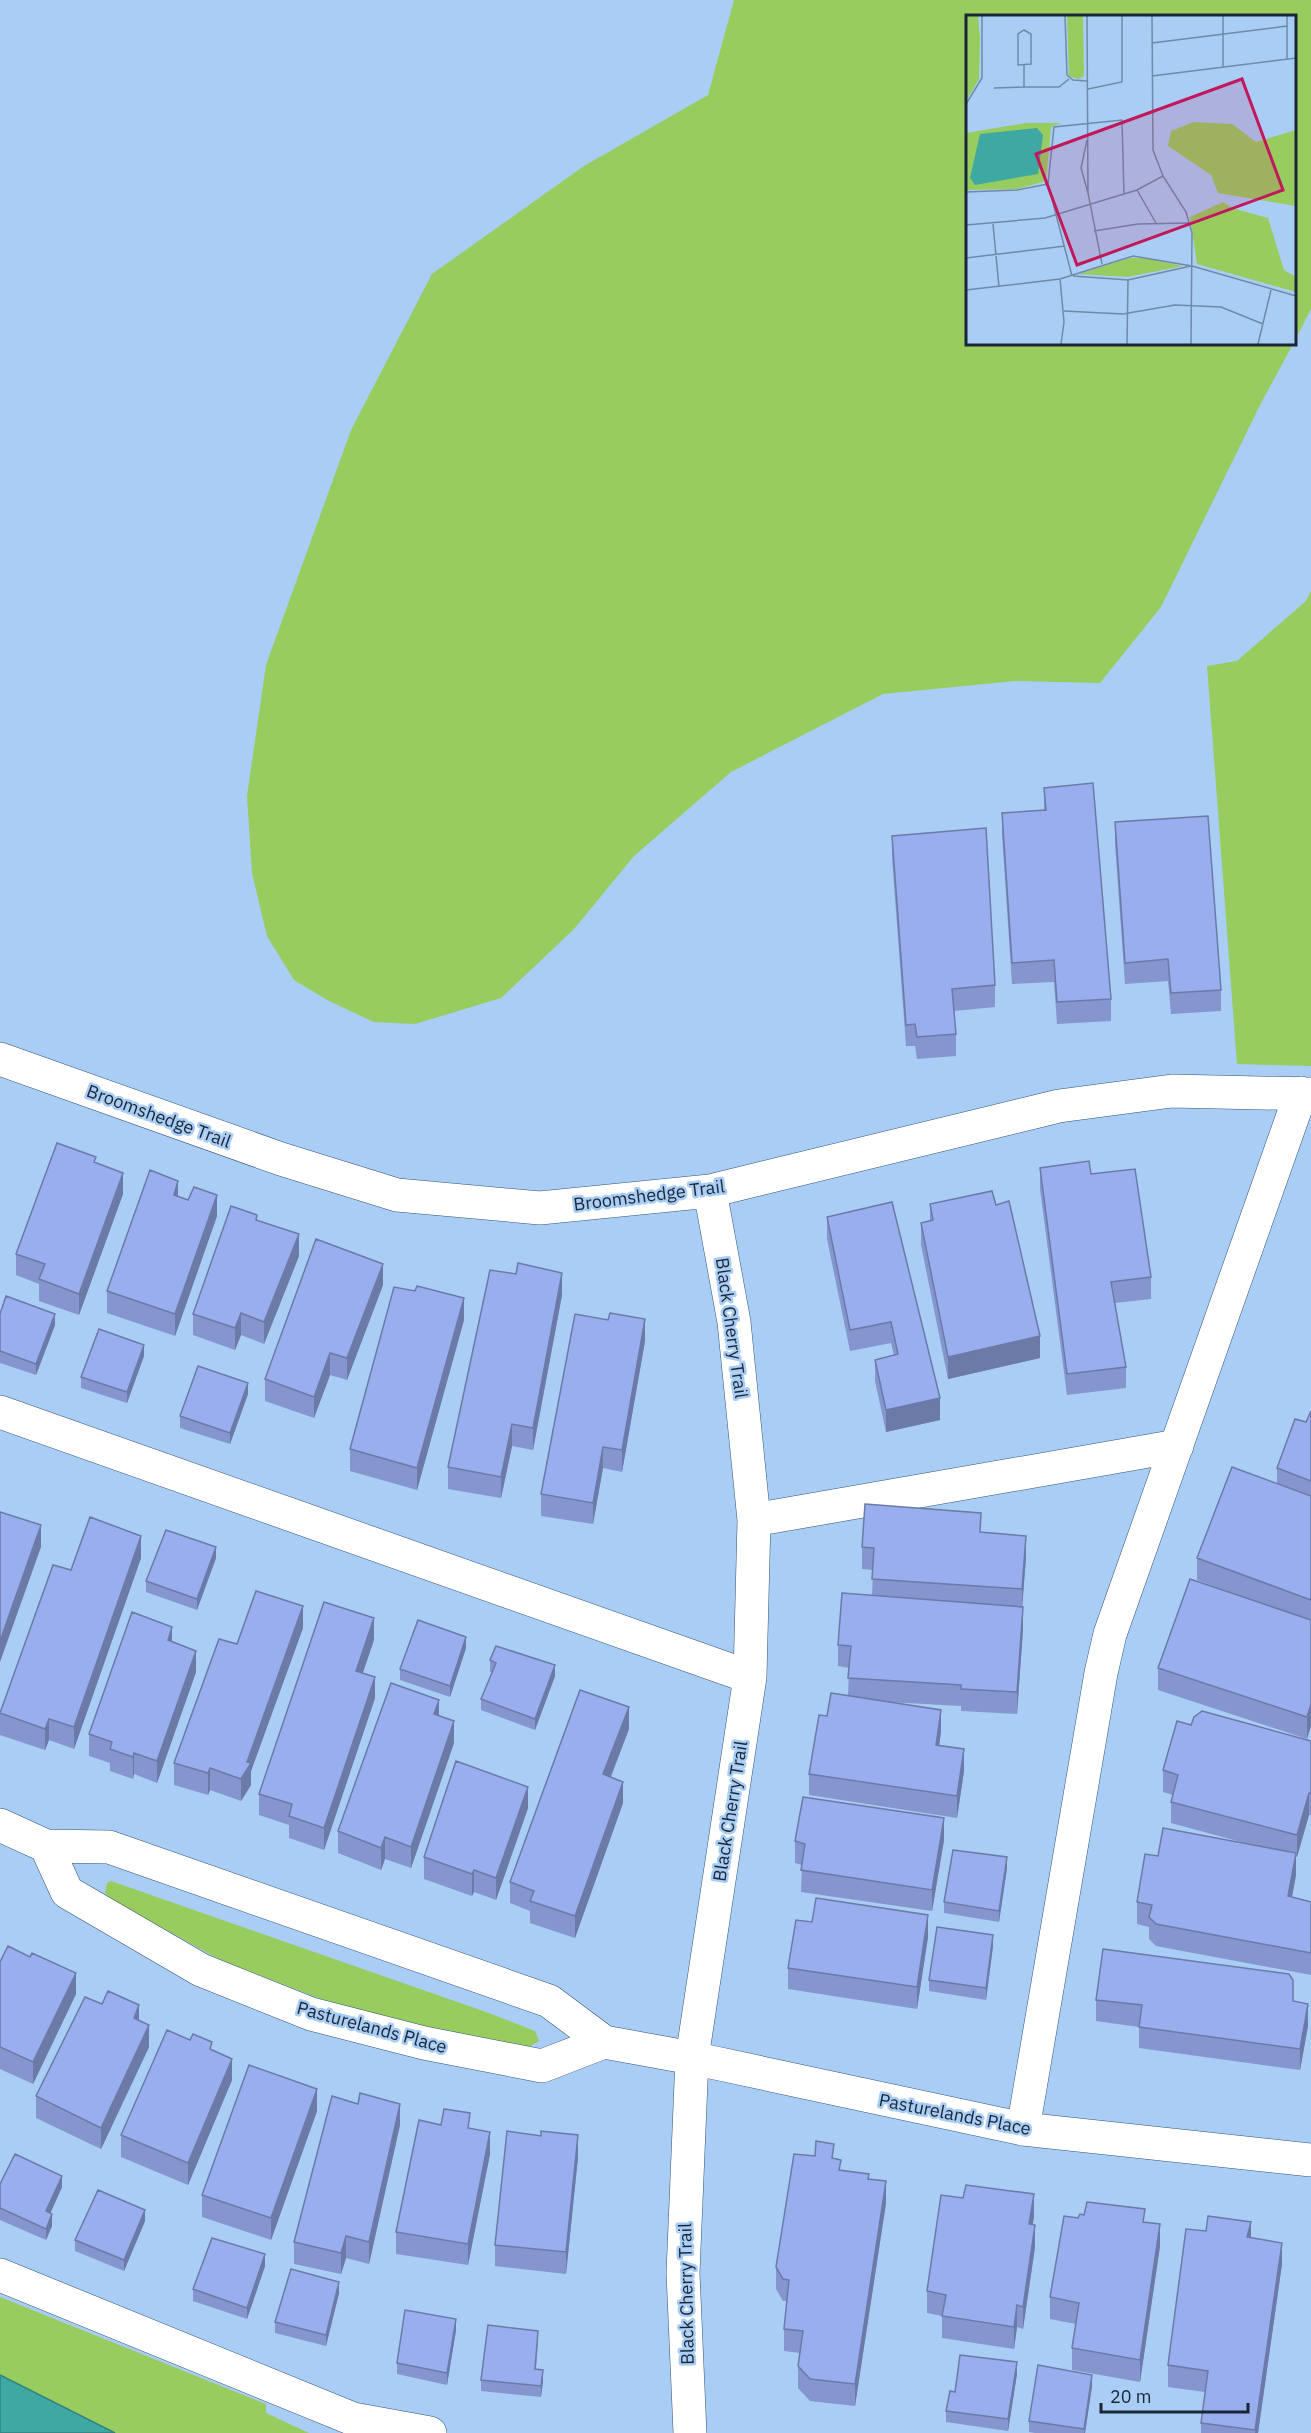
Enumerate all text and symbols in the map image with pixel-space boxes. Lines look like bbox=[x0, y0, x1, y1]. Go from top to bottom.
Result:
inset map bbox=[966, 15, 1296, 345]
street label: Broomshedge Trail bbox=[84, 1079, 234, 1153]
street label: Broomshedge Trail bbox=[572, 1174, 726, 1216]
street label: Black Cherry Trail bbox=[711, 1256, 753, 1400]
street label: Black Cherry Trail bbox=[708, 1739, 752, 1883]
street label: Pasturelands Place bbox=[294, 1996, 450, 2058]
street label: Pasturelands Place bbox=[877, 2088, 1033, 2140]
street label: Black Cherry Trail bbox=[673, 2223, 699, 2365]
scale bar bbox=[1101, 2376, 1248, 2414]
text: 20 m bbox=[1110, 2385, 1152, 2408]

